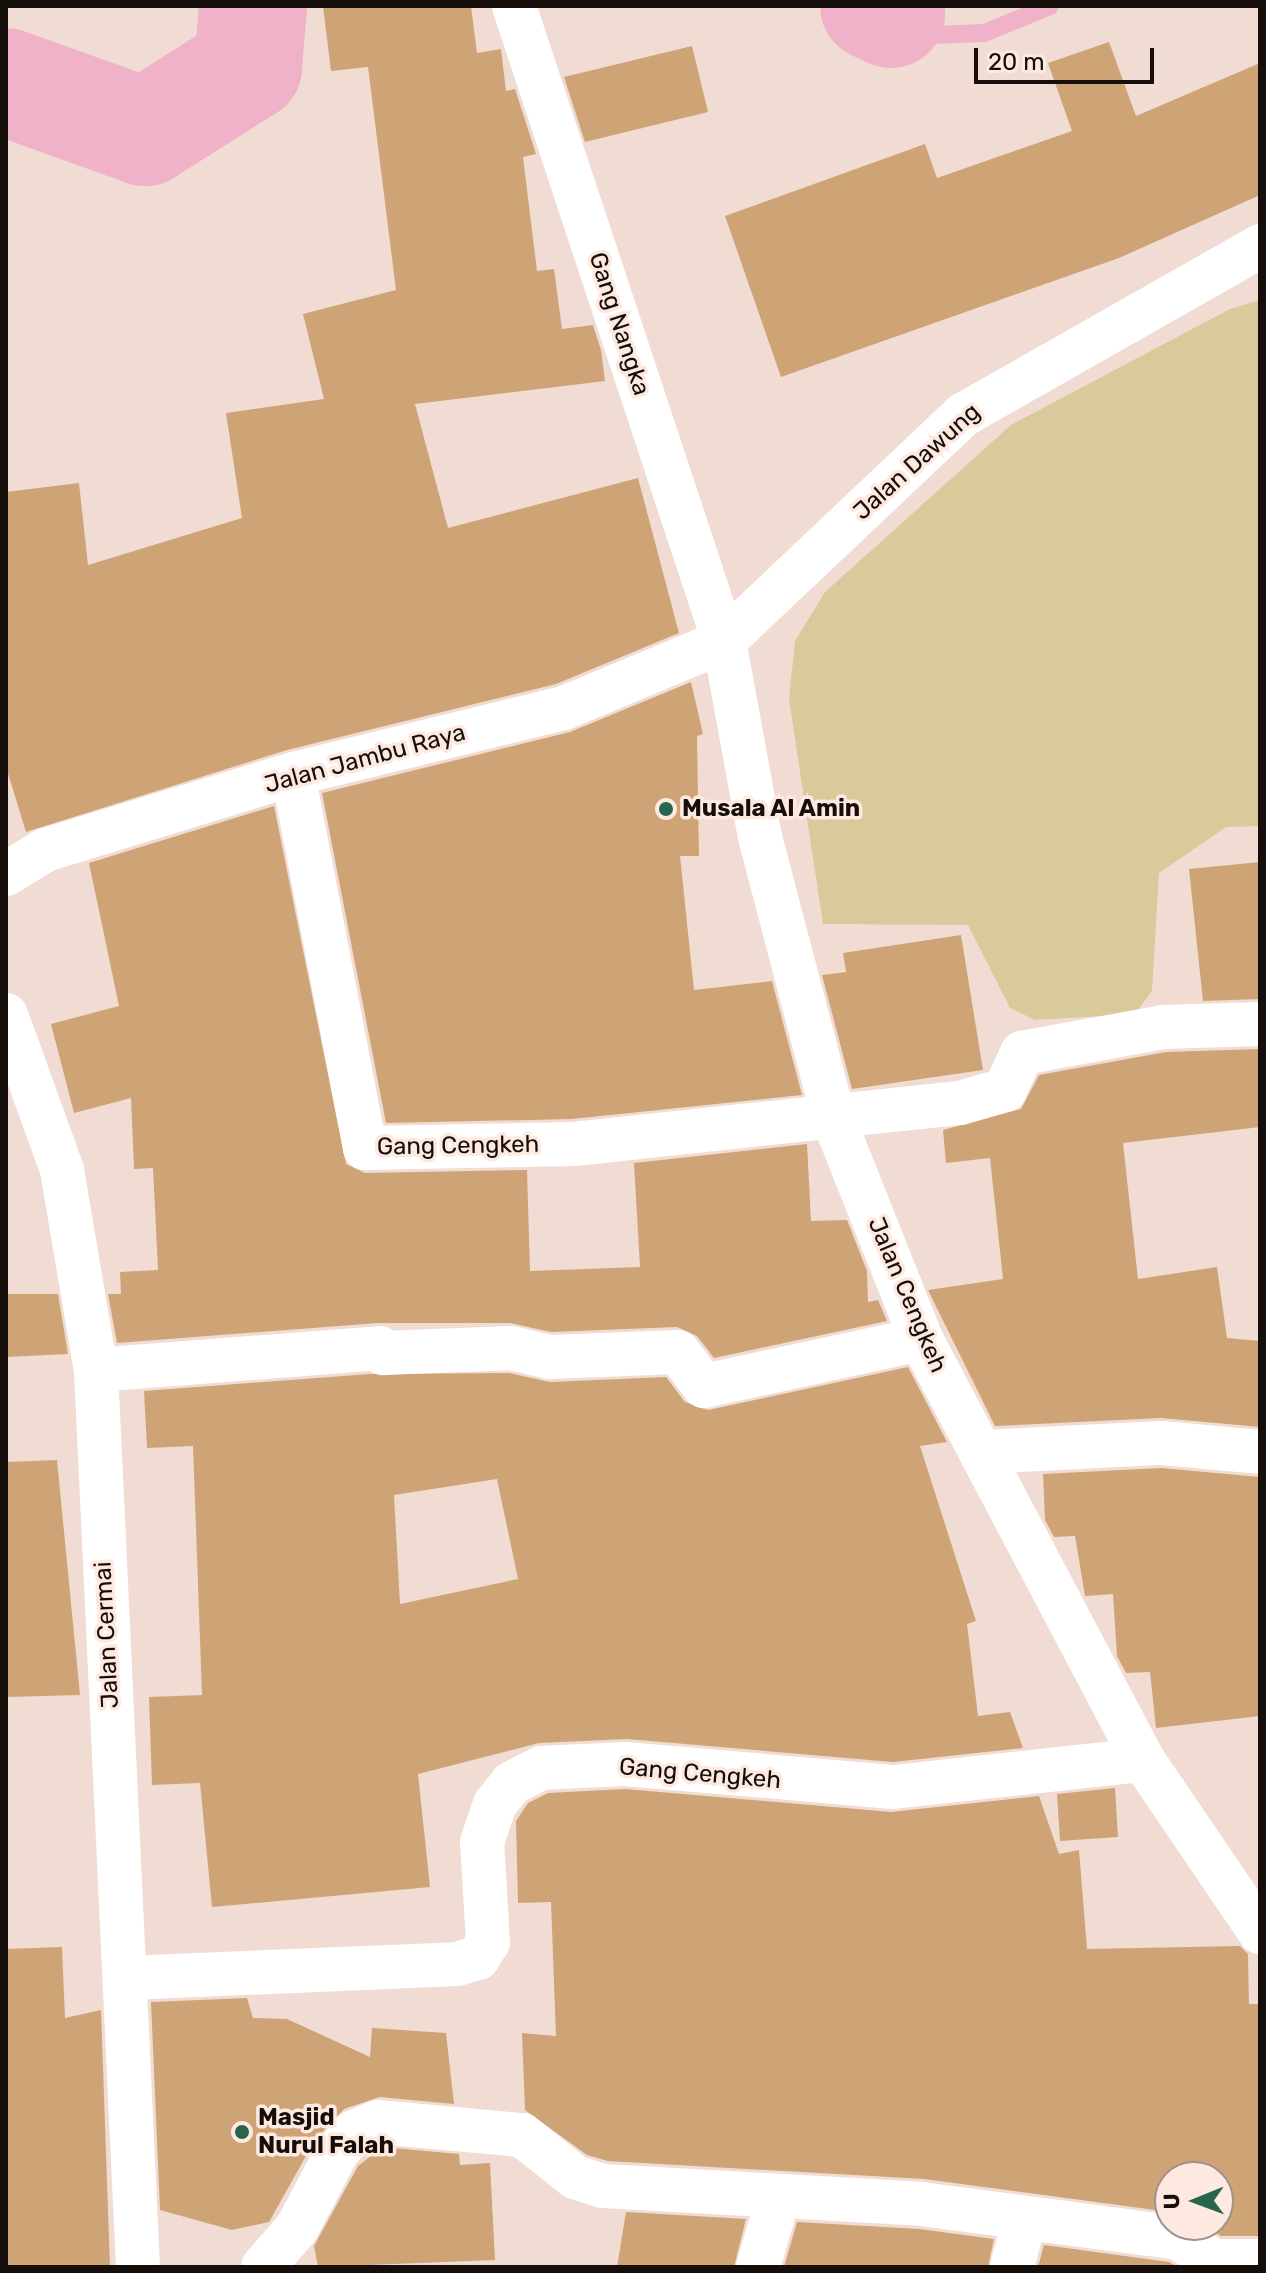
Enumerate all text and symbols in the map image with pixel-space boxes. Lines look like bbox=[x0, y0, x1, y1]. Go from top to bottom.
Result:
scale bar bbox=[978, 32, 1158, 82]
text: 20 m bbox=[988, 48, 1045, 76]
street label: Gang Nangka bbox=[582, 249, 656, 399]
street label: Jalan Dawung bbox=[848, 398, 986, 526]
street label: Jalan Jambu Raya bbox=[261, 718, 469, 800]
place label: Musala Al Amin bbox=[682, 795, 861, 823]
marker: Musala Al Amin bbox=[657, 800, 675, 818]
street label: Gang Cengkeh bbox=[377, 1130, 539, 1162]
street label: Jalan Cengkeh bbox=[861, 1213, 953, 1377]
street label: Jalan Cermai bbox=[89, 1561, 125, 1709]
street label: Gang Cengkeh bbox=[618, 1753, 782, 1795]
place label: Masjid Nurul Falah bbox=[258, 2104, 394, 2160]
marker: Masjid Nurul Falah bbox=[233, 2123, 251, 2141]
north arrow bbox=[1154, 2161, 1234, 2241]
text: U bbox=[1158, 2193, 1185, 2210]

